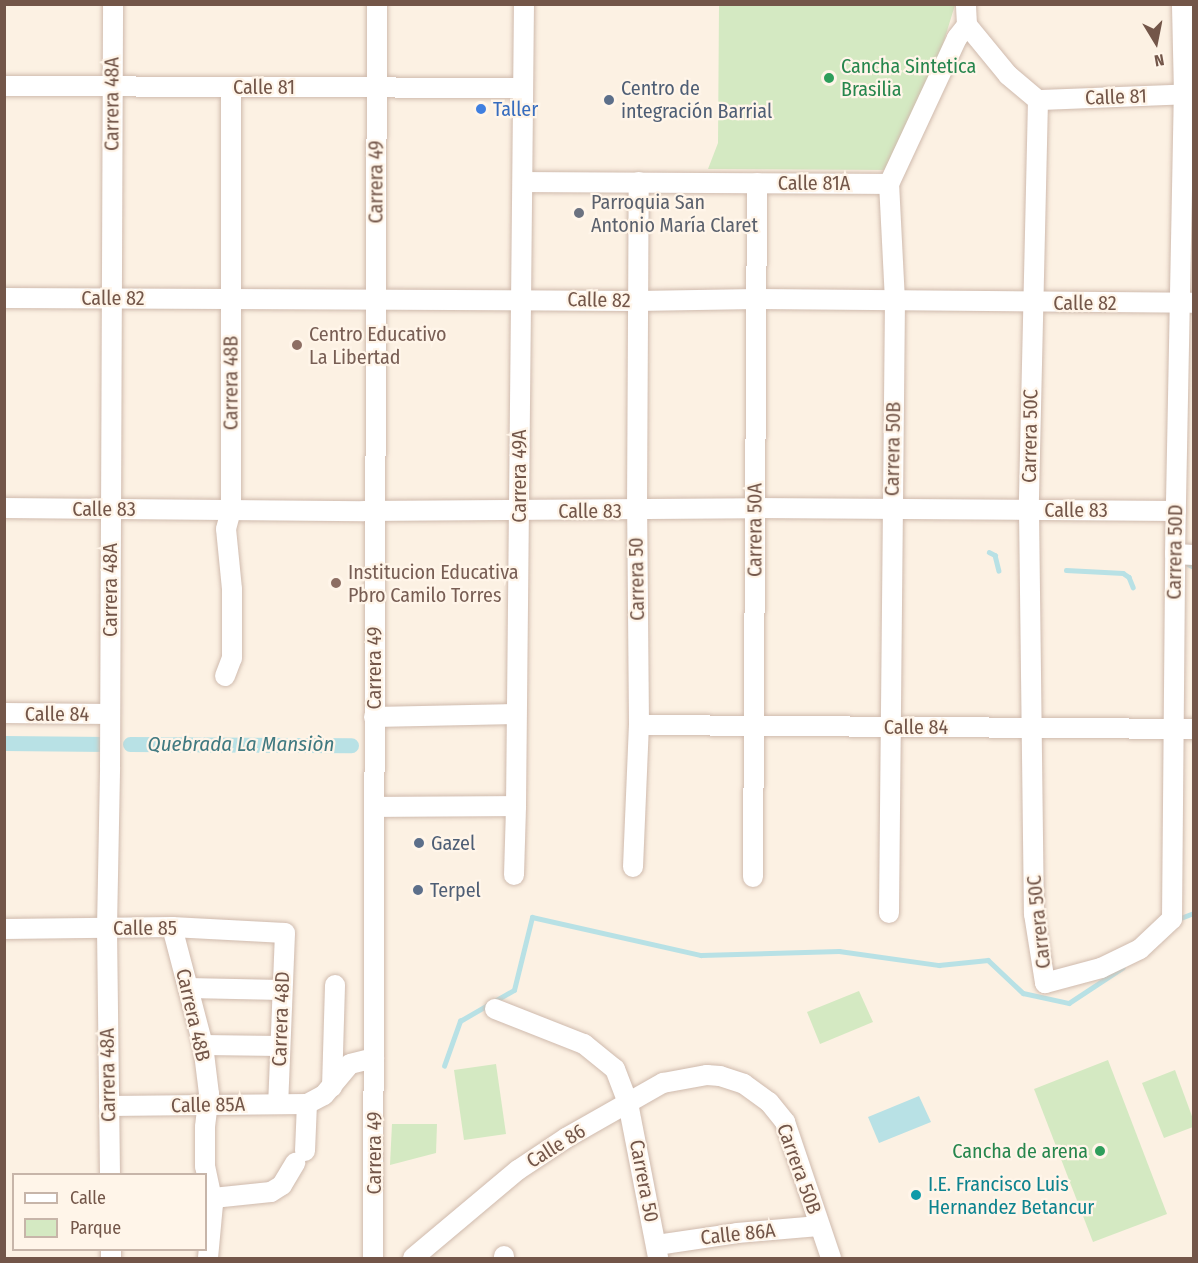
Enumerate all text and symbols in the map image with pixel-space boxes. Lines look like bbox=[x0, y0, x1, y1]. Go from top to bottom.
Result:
north arrow bbox=[1126, 12, 1186, 72]
text: N bbox=[1153, 50, 1166, 70]
place label: Cancha Sintetica Brasilia bbox=[841, 54, 976, 101]
street label: Carrera 48A bbox=[100, 57, 124, 151]
marker: Cancha Sintetica Brasilia bbox=[822, 71, 836, 85]
street label: Calle 81 bbox=[233, 75, 295, 99]
place label: Centro de integración Barrial bbox=[621, 77, 772, 124]
street label: Calle 81 bbox=[1085, 84, 1147, 110]
marker: Centro de integración Barrial bbox=[602, 93, 616, 107]
place label: Taller bbox=[493, 97, 538, 121]
marker: Taller bbox=[474, 102, 488, 116]
street label: Carrera 49 bbox=[364, 141, 388, 223]
street label: Calle 81A bbox=[778, 171, 850, 195]
place label: Parroquia San Antonio María Claret bbox=[591, 190, 758, 237]
marker: Parroquia San Antonio María Claret bbox=[572, 206, 586, 220]
street label: Calle 82 bbox=[81, 286, 145, 310]
street label: Calle 82 bbox=[567, 287, 631, 313]
street label: Calle 82 bbox=[1053, 291, 1117, 315]
place label: Centro Educativo La Libertad bbox=[309, 322, 447, 369]
street label: Carrera 48B bbox=[219, 336, 243, 430]
marker: Centro Educativo La Libertad bbox=[290, 338, 304, 352]
street label: Carrera 50C bbox=[1017, 389, 1043, 483]
street label: Carrera 50B bbox=[880, 402, 906, 496]
street label: Carrera 49A bbox=[507, 429, 531, 523]
street label: Carrera 50A bbox=[743, 483, 767, 577]
street label: Calle 83 bbox=[72, 497, 136, 521]
street label: Calle 83 bbox=[1044, 498, 1108, 522]
street label: Calle 83 bbox=[558, 499, 622, 523]
street label: Carrera 50D bbox=[1162, 504, 1188, 600]
street label: Carrera 50 bbox=[624, 537, 650, 621]
street label: Carrera 48A bbox=[98, 543, 122, 637]
place label: Institucion Educativa Pbro Camilo Torres bbox=[348, 560, 519, 607]
marker: Institucion Educativa Pbro Camilo Torres bbox=[329, 576, 343, 590]
street label: Carrera 49 bbox=[362, 627, 386, 709]
street label: Calle 84 bbox=[25, 702, 89, 726]
street label: Calle 84 bbox=[884, 715, 948, 739]
water label: Quebrada La Mansiòn bbox=[148, 731, 334, 757]
place label: Gazel bbox=[431, 831, 475, 855]
marker: Gazel bbox=[412, 836, 426, 850]
street label: Carrera 50C bbox=[1022, 874, 1056, 970]
place label: Terpel bbox=[430, 878, 481, 902]
marker: Terpel bbox=[411, 883, 425, 897]
street label: Calle 85 bbox=[113, 916, 177, 940]
street label: Carrera 48B bbox=[171, 966, 215, 1064]
street label: Carrera 48D bbox=[267, 971, 295, 1067]
street label: Carrera 48A bbox=[95, 1028, 121, 1122]
street label: Calle 85A bbox=[171, 1092, 245, 1118]
street label: Carrera 49 bbox=[362, 1112, 386, 1194]
street label: Calle 86 bbox=[522, 1119, 590, 1173]
street label: Carrera 50B bbox=[772, 1121, 826, 1217]
street label: Carrera 50 bbox=[624, 1138, 664, 1224]
place label: Cancha de arena bbox=[952, 1139, 1088, 1163]
marker: Cancha de arena bbox=[1093, 1144, 1107, 1158]
place label: I.E. Francisco Luis Hernandez Betancur bbox=[928, 1172, 1094, 1219]
legend bbox=[12, 1173, 207, 1251]
text: Calle bbox=[70, 1187, 106, 1209]
marker: I.E. Francisco Luis Hernandez Betancur bbox=[909, 1188, 923, 1202]
text: Parque bbox=[70, 1217, 121, 1239]
street label: Calle 86A bbox=[699, 1218, 777, 1250]

